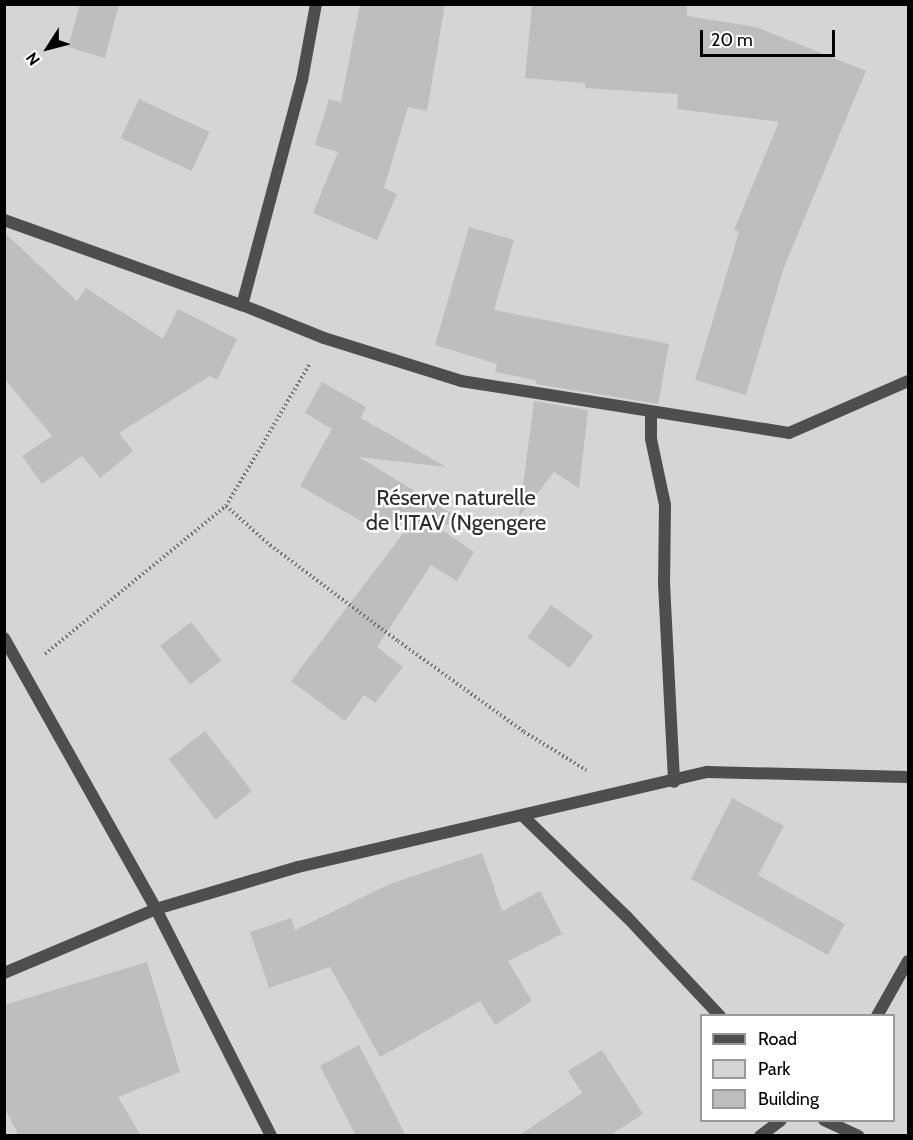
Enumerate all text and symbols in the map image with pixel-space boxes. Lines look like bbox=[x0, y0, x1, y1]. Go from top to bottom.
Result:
north arrow bbox=[18, 18, 78, 78]
scale bar bbox=[703, 18, 838, 56]
text: 20 m bbox=[711, 29, 753, 51]
text: N bbox=[22, 49, 44, 69]
park label: Réserve naturelle de l'ITAV (Ngengere bbox=[366, 484, 546, 536]
legend bbox=[700, 1014, 895, 1122]
text: Road bbox=[758, 1028, 797, 1050]
text: Park bbox=[758, 1058, 790, 1080]
text: Building bbox=[758, 1088, 819, 1110]

